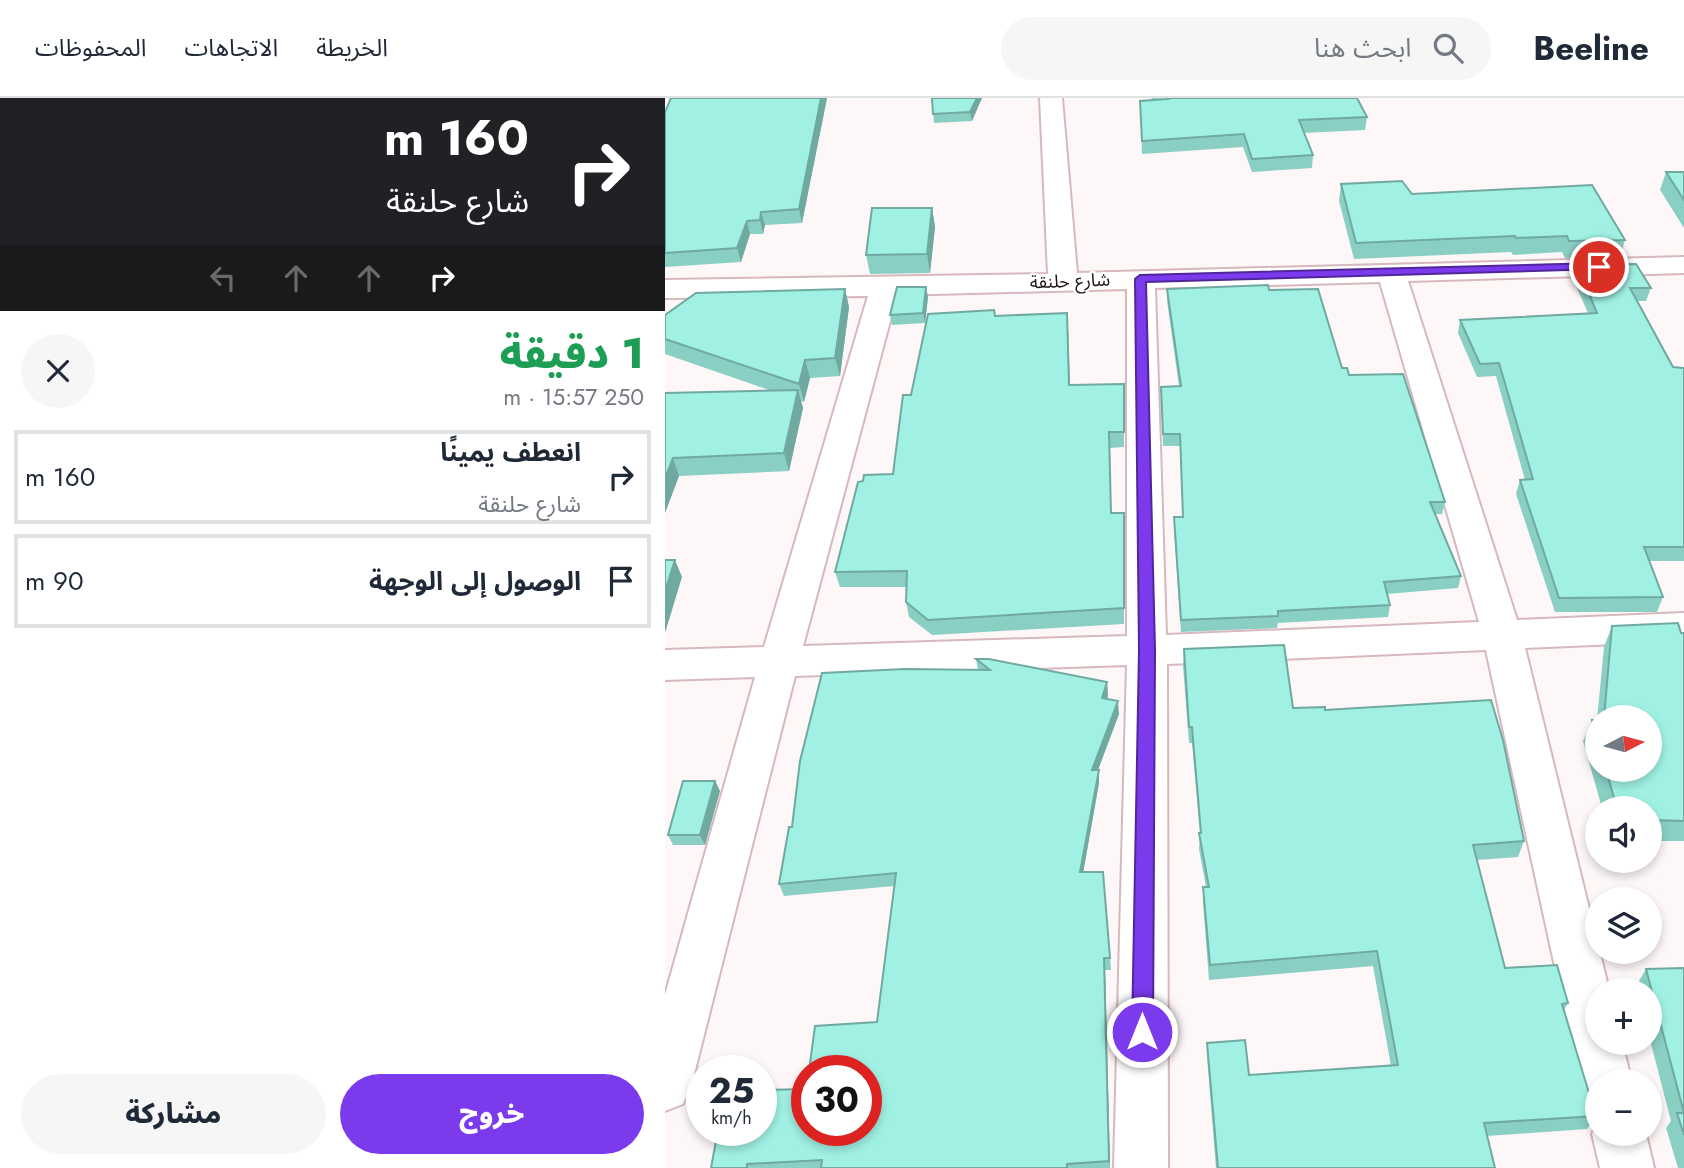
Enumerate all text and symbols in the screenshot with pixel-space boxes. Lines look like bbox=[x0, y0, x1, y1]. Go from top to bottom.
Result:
search box bbox=[1001, 17, 1491, 80]
text: Beeline bbox=[1533, 25, 1649, 72]
text: ابحث هنا bbox=[1314, 29, 1411, 67]
icon: search bbox=[1429, 29, 1467, 67]
text: المحفوظات bbox=[35, 30, 146, 65]
text: الاتجاهات bbox=[184, 30, 278, 65]
text: الخريطة bbox=[316, 30, 388, 65]
text: 160 m bbox=[384, 103, 529, 173]
icon: right bbox=[553, 126, 644, 217]
text: شارع حلنقة bbox=[386, 178, 529, 224]
pin bbox=[1569, 237, 1629, 297]
icon: arrive bbox=[1580, 248, 1618, 286]
icon: left bbox=[204, 259, 242, 297]
icon: ahead bbox=[277, 259, 315, 297]
icon: ahead bbox=[350, 259, 388, 297]
icon: right bbox=[423, 259, 461, 297]
street label: شارع حلنقة bbox=[1029, 267, 1111, 296]
text: 1 دقيقة bbox=[500, 323, 644, 384]
button: close bbox=[21, 334, 95, 408]
text: 250 m · 15:57 bbox=[503, 380, 644, 414]
text: انعطف يمينًا bbox=[440, 433, 581, 471]
text: 160 m bbox=[25, 458, 95, 496]
icon: right bbox=[602, 458, 640, 496]
text: شارع حلنقة bbox=[478, 487, 581, 521]
text: 90 m bbox=[25, 562, 84, 600]
text: الوصول إلى الوجهة bbox=[369, 562, 581, 600]
icon: arrive bbox=[602, 562, 640, 600]
north arrow bbox=[1585, 705, 1663, 782]
map controls bbox=[1585, 705, 1662, 1146]
button: sound bbox=[1585, 796, 1662, 873]
button: layers bbox=[1585, 887, 1662, 964]
button: + bbox=[1585, 978, 1662, 1055]
position arrow bbox=[1105, 995, 1179, 1069]
speed limit sign: 30 bbox=[791, 1055, 882, 1146]
text: 25 bbox=[709, 1066, 754, 1116]
button: − bbox=[1585, 1069, 1662, 1146]
button: مشاركة bbox=[21, 1074, 326, 1154]
button: خروج bbox=[340, 1074, 644, 1154]
text: km/h bbox=[711, 1105, 752, 1131]

